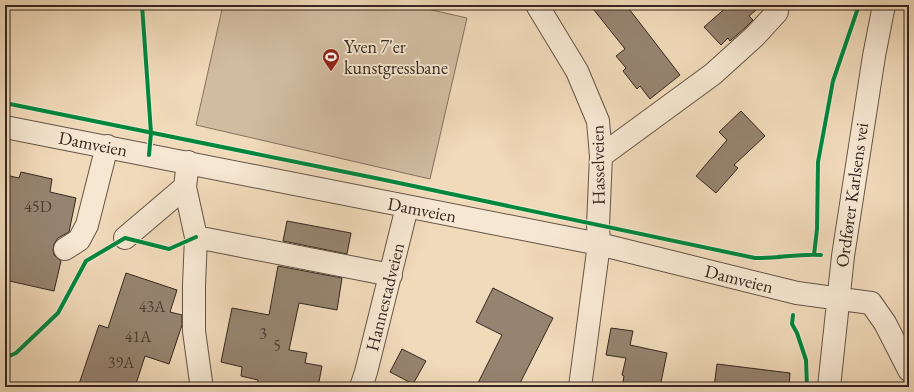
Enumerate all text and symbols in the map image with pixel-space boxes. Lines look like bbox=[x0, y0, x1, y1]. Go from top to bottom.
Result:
place label: Yven 7'er kunstgressbane bbox=[344, 35, 448, 79]
sports icon: Yven 7'er kunstgressbane bbox=[321, 47, 341, 72]
street label: Ordfører Karlsens vei bbox=[830, 121, 873, 269]
street label: Hasselveien bbox=[585, 124, 610, 205]
street label: Damveien bbox=[57, 126, 130, 162]
street label: Damveien bbox=[386, 192, 459, 228]
house number: 45D bbox=[24, 196, 52, 217]
street label: Hannestadveien bbox=[360, 240, 409, 353]
street label: Damveien bbox=[703, 259, 776, 298]
house number: 43A bbox=[139, 296, 166, 317]
house number: 3 bbox=[259, 323, 267, 344]
house number: 41A bbox=[125, 326, 152, 347]
house number: 5 bbox=[273, 335, 281, 356]
house number: 39A bbox=[108, 352, 135, 373]

